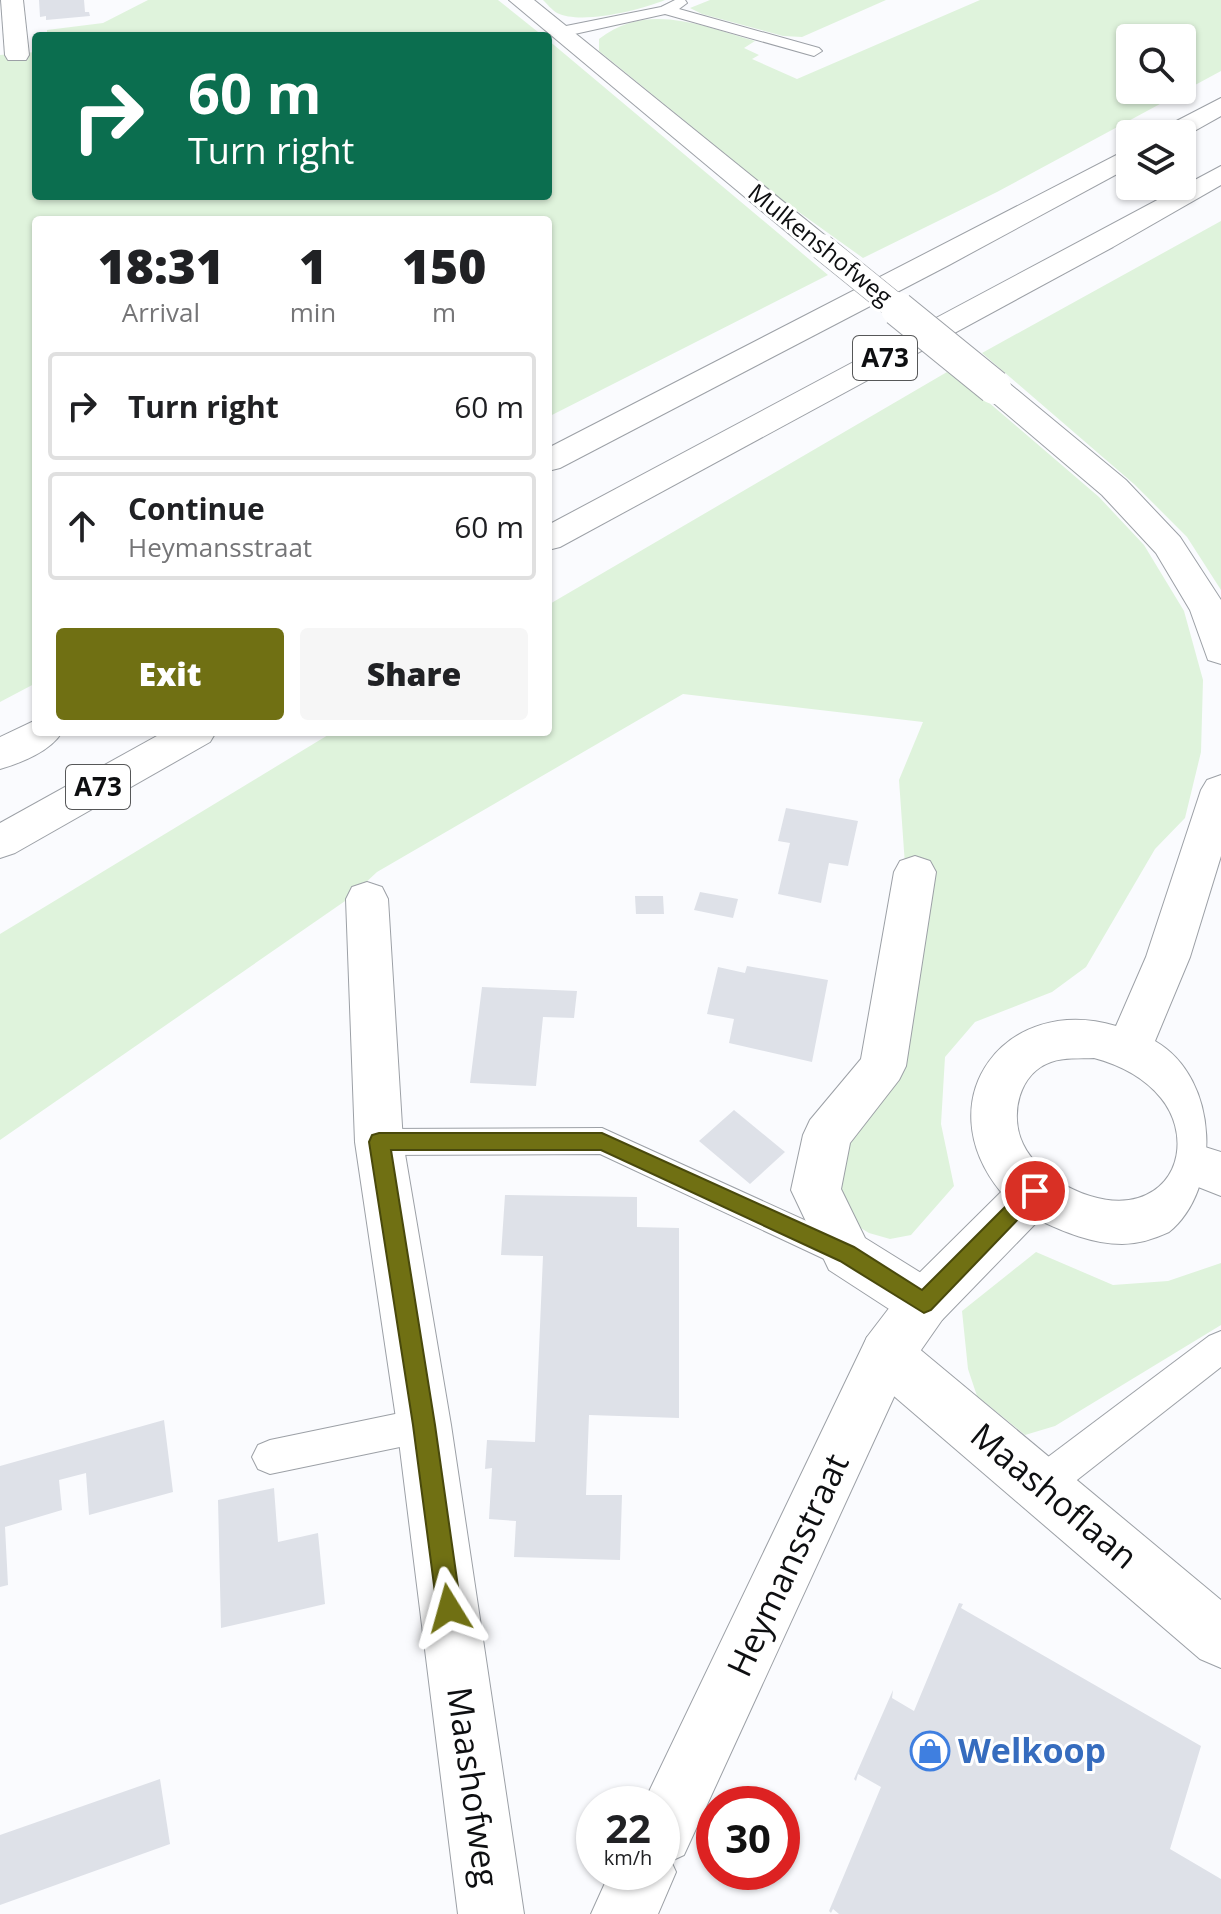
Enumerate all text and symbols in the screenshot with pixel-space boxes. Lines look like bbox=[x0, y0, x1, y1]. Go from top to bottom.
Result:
map controls bbox=[1116, 24, 1196, 200]
button: search bbox=[1116, 24, 1196, 104]
text: 60 m bbox=[188, 54, 322, 130]
icon: right bbox=[56, 64, 160, 168]
button: layers bbox=[1116, 120, 1196, 200]
text: Turn right bbox=[188, 126, 354, 175]
street label: Mulkenshofweg bbox=[742, 175, 900, 312]
text: 18:31 bbox=[98, 233, 224, 298]
text: 1 bbox=[299, 233, 327, 298]
text: 150 bbox=[402, 233, 486, 298]
text: Arrival bbox=[122, 294, 200, 330]
text: min bbox=[290, 294, 336, 330]
text: m bbox=[432, 294, 456, 330]
road number: A73 bbox=[853, 336, 917, 380]
icon: right bbox=[60, 384, 104, 428]
text: Turn right bbox=[128, 386, 279, 427]
text: 60 m bbox=[454, 386, 524, 427]
text: Continue bbox=[128, 488, 265, 529]
icon: ahead bbox=[60, 504, 104, 548]
text: 60 m bbox=[454, 506, 524, 547]
text: Heymansstraat bbox=[128, 529, 312, 565]
button: Exit bbox=[56, 628, 284, 720]
button: Share bbox=[300, 628, 528, 720]
road number: A73 bbox=[66, 765, 130, 809]
pin bbox=[1001, 1157, 1069, 1225]
icon: arrive bbox=[1013, 1169, 1057, 1213]
street label: Maashoflaan bbox=[962, 1412, 1148, 1579]
street label: Heymansstraat bbox=[715, 1446, 859, 1683]
position arrow bbox=[407, 1566, 491, 1650]
street label: Maashofweg bbox=[437, 1684, 511, 1890]
place label: Welkoop bbox=[958, 1727, 1106, 1773]
shop icon: Welkoop bbox=[909, 1730, 951, 1772]
speed limit sign: 30 bbox=[696, 1786, 800, 1890]
text: 22 bbox=[605, 1800, 651, 1855]
text: km/h bbox=[604, 1844, 652, 1871]

